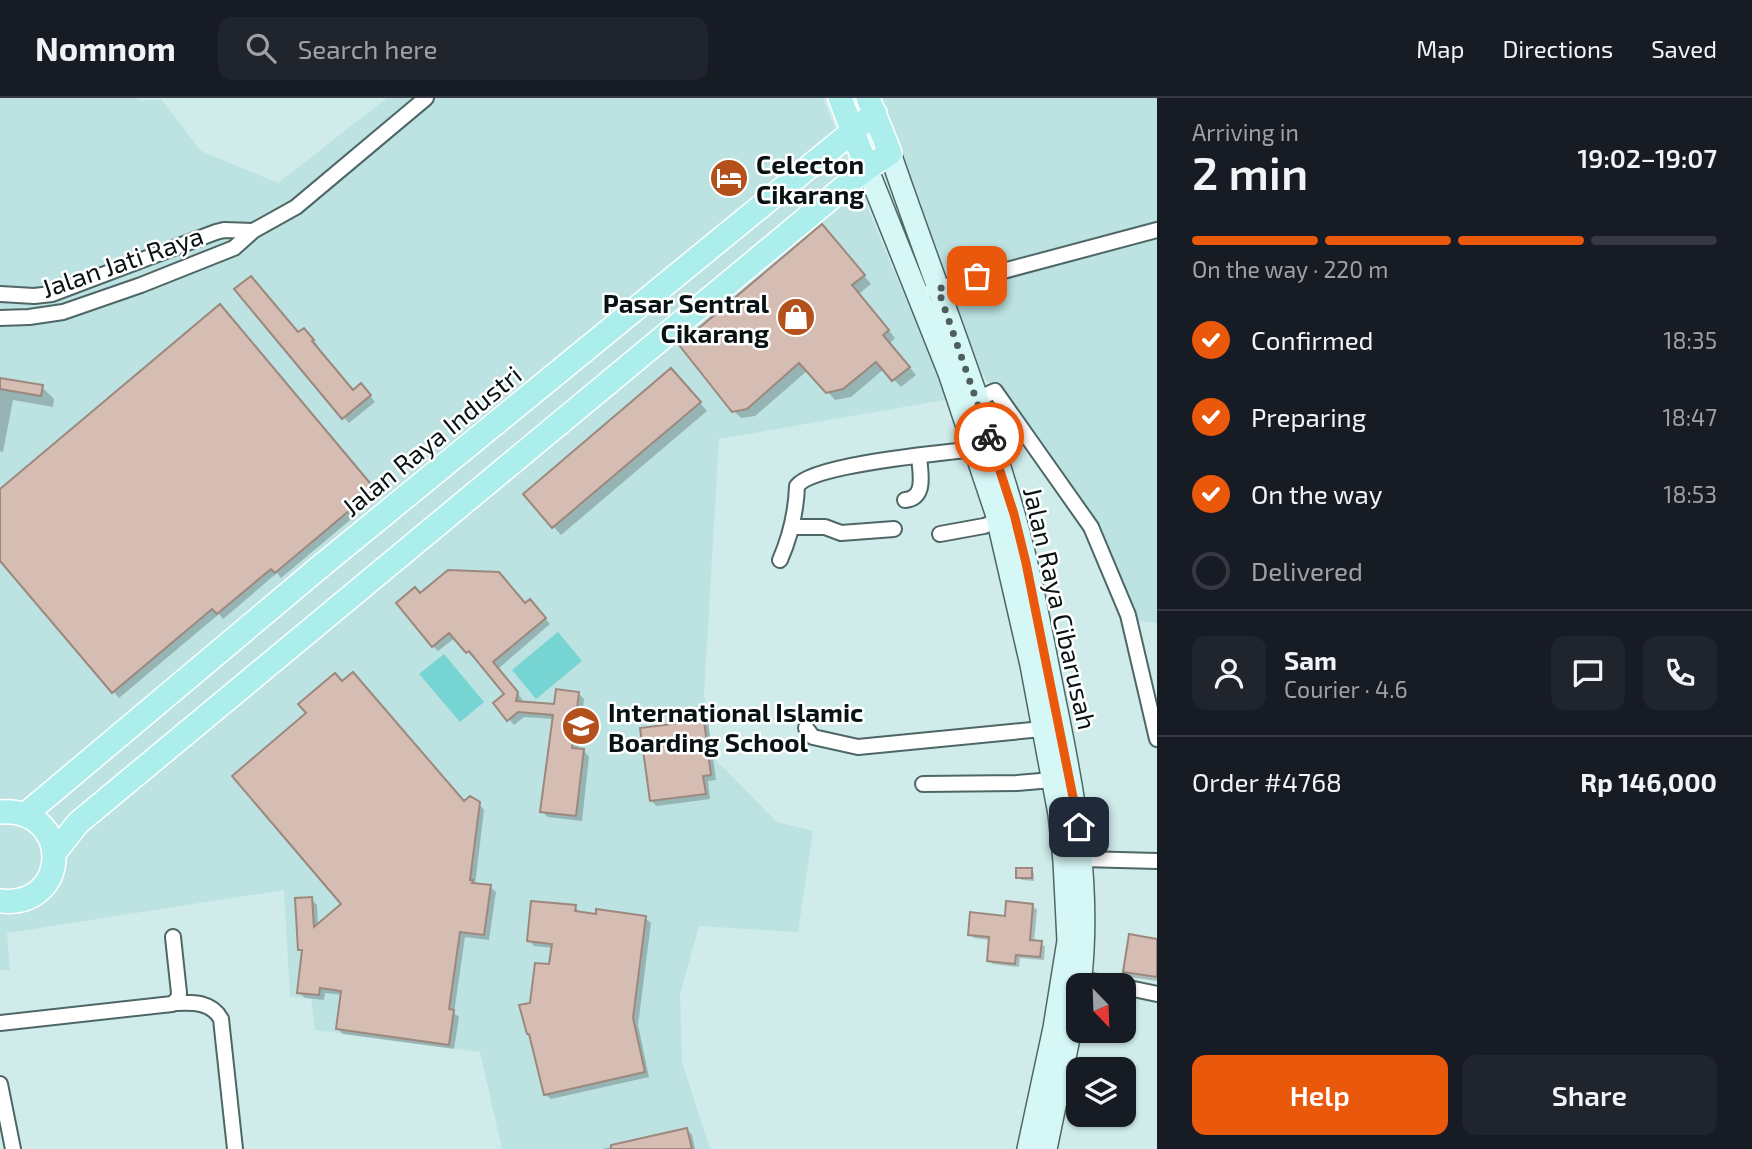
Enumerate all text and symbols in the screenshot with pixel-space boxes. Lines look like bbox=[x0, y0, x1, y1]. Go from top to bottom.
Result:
search box bbox=[218, 17, 708, 80]
text: Nomnom bbox=[35, 28, 176, 68]
icon: search bbox=[242, 29, 280, 67]
text: Search here bbox=[298, 33, 437, 64]
text: Map bbox=[1416, 34, 1464, 63]
text: Directions bbox=[1502, 34, 1613, 63]
text: Saved bbox=[1651, 34, 1717, 63]
text: Arriving in bbox=[1192, 118, 1299, 146]
text: 19:02–19:07 bbox=[1577, 142, 1717, 173]
text: 2 min bbox=[1192, 144, 1308, 199]
place label: Celecton Cikarang bbox=[756, 148, 864, 209]
hotel icon: Celecton Cikarang bbox=[708, 157, 750, 199]
street label: Jalan Jati Raya bbox=[37, 219, 207, 303]
pin bbox=[947, 246, 1007, 306]
text: On the way · 220 m bbox=[1192, 255, 1388, 283]
icon: bag bbox=[958, 257, 996, 295]
place label: Pasar Sentral Cikarang bbox=[603, 287, 769, 348]
shop icon: Pasar Sentral Cikarang bbox=[775, 296, 817, 338]
icon: check bbox=[1192, 321, 1230, 359]
text: Confirmed bbox=[1251, 324, 1374, 355]
text: 18:35 bbox=[1663, 326, 1717, 354]
street label: Jalan Raya Industri bbox=[335, 358, 527, 522]
icon: check bbox=[1192, 398, 1230, 436]
text: Preparing bbox=[1251, 401, 1366, 432]
courier bbox=[954, 402, 1024, 472]
text: 18:47 bbox=[1663, 403, 1717, 431]
icon: bike bbox=[970, 418, 1008, 456]
icon: check bbox=[1192, 475, 1230, 513]
text: On the way bbox=[1251, 478, 1382, 509]
text: 18:53 bbox=[1663, 480, 1717, 508]
street label: Jalan Raya Cibarusah bbox=[1018, 484, 1104, 732]
text: Delivered bbox=[1251, 555, 1363, 586]
button: person bbox=[1192, 636, 1266, 710]
button: chat bbox=[1551, 636, 1625, 710]
button: phone bbox=[1643, 636, 1717, 710]
text: Sam bbox=[1284, 644, 1337, 675]
text: Courier · 4.6 bbox=[1284, 675, 1408, 703]
place label: International Islamic Boarding School bbox=[608, 696, 863, 757]
school or university icon: International Islamic Boarding School bbox=[560, 705, 602, 747]
text: Order #4768 bbox=[1192, 766, 1342, 797]
text: Rp 146,000 bbox=[1580, 766, 1717, 797]
pin bbox=[1049, 797, 1109, 857]
icon: home bbox=[1060, 808, 1098, 846]
north arrow bbox=[1066, 973, 1136, 1043]
map controls bbox=[1066, 973, 1136, 1127]
button: Help bbox=[1192, 1055, 1448, 1135]
button: Share bbox=[1462, 1055, 1717, 1135]
button: layers bbox=[1066, 1057, 1136, 1127]

